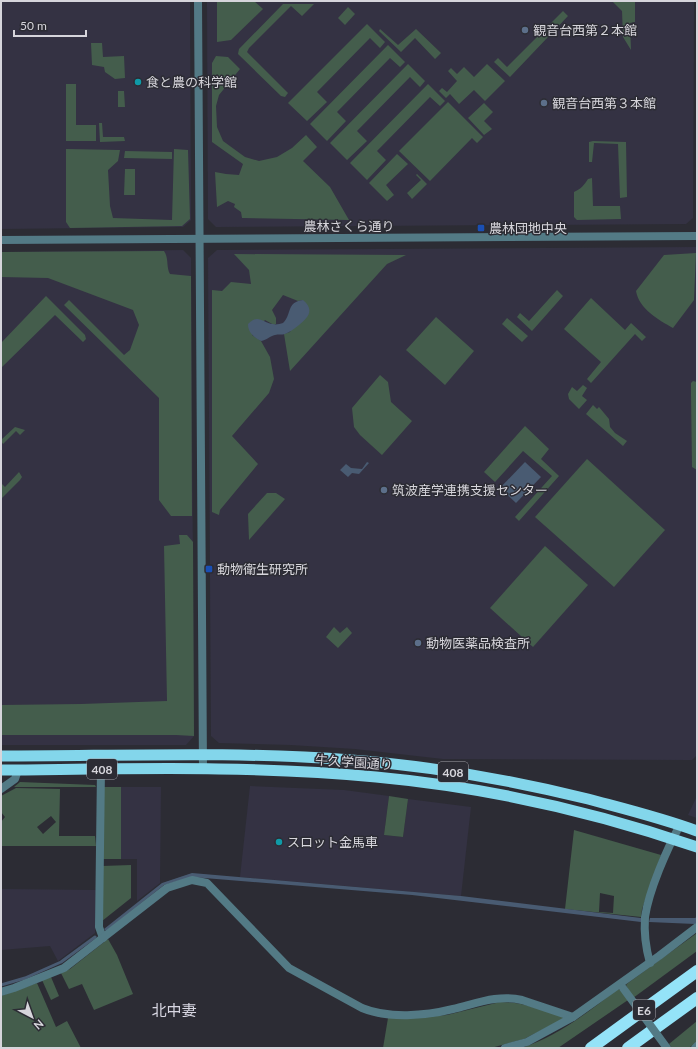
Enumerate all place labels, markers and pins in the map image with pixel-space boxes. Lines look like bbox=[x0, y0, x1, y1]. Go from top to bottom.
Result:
place label: 観音台西第２本館 bbox=[533, 22, 637, 38]
marker: 観音台西第２本館 bbox=[520, 25, 530, 35]
place label: 食と農の科学館 bbox=[146, 74, 237, 90]
marker: 食と農の科学館 bbox=[133, 77, 143, 87]
place label: 観音台西第３本館 bbox=[552, 95, 656, 111]
marker: 観音台西第３本館 bbox=[539, 98, 549, 108]
place label: 農林団地中央 bbox=[489, 220, 567, 236]
marker: 農林団地中央 bbox=[476, 223, 486, 233]
place label: 筑波産学連携支援センター bbox=[392, 482, 548, 498]
marker: 筑波産学連携支援センター bbox=[379, 485, 389, 495]
place label: 動物衛生研究所 bbox=[217, 561, 308, 577]
marker: 動物衛生研究所 bbox=[204, 564, 214, 574]
place label: 動物医薬品検査所 bbox=[426, 635, 530, 651]
marker: 動物医薬品検査所 bbox=[413, 638, 423, 648]
place label: スロット金馬車 bbox=[287, 834, 378, 850]
marker: スロット金馬車 bbox=[274, 837, 284, 847]

